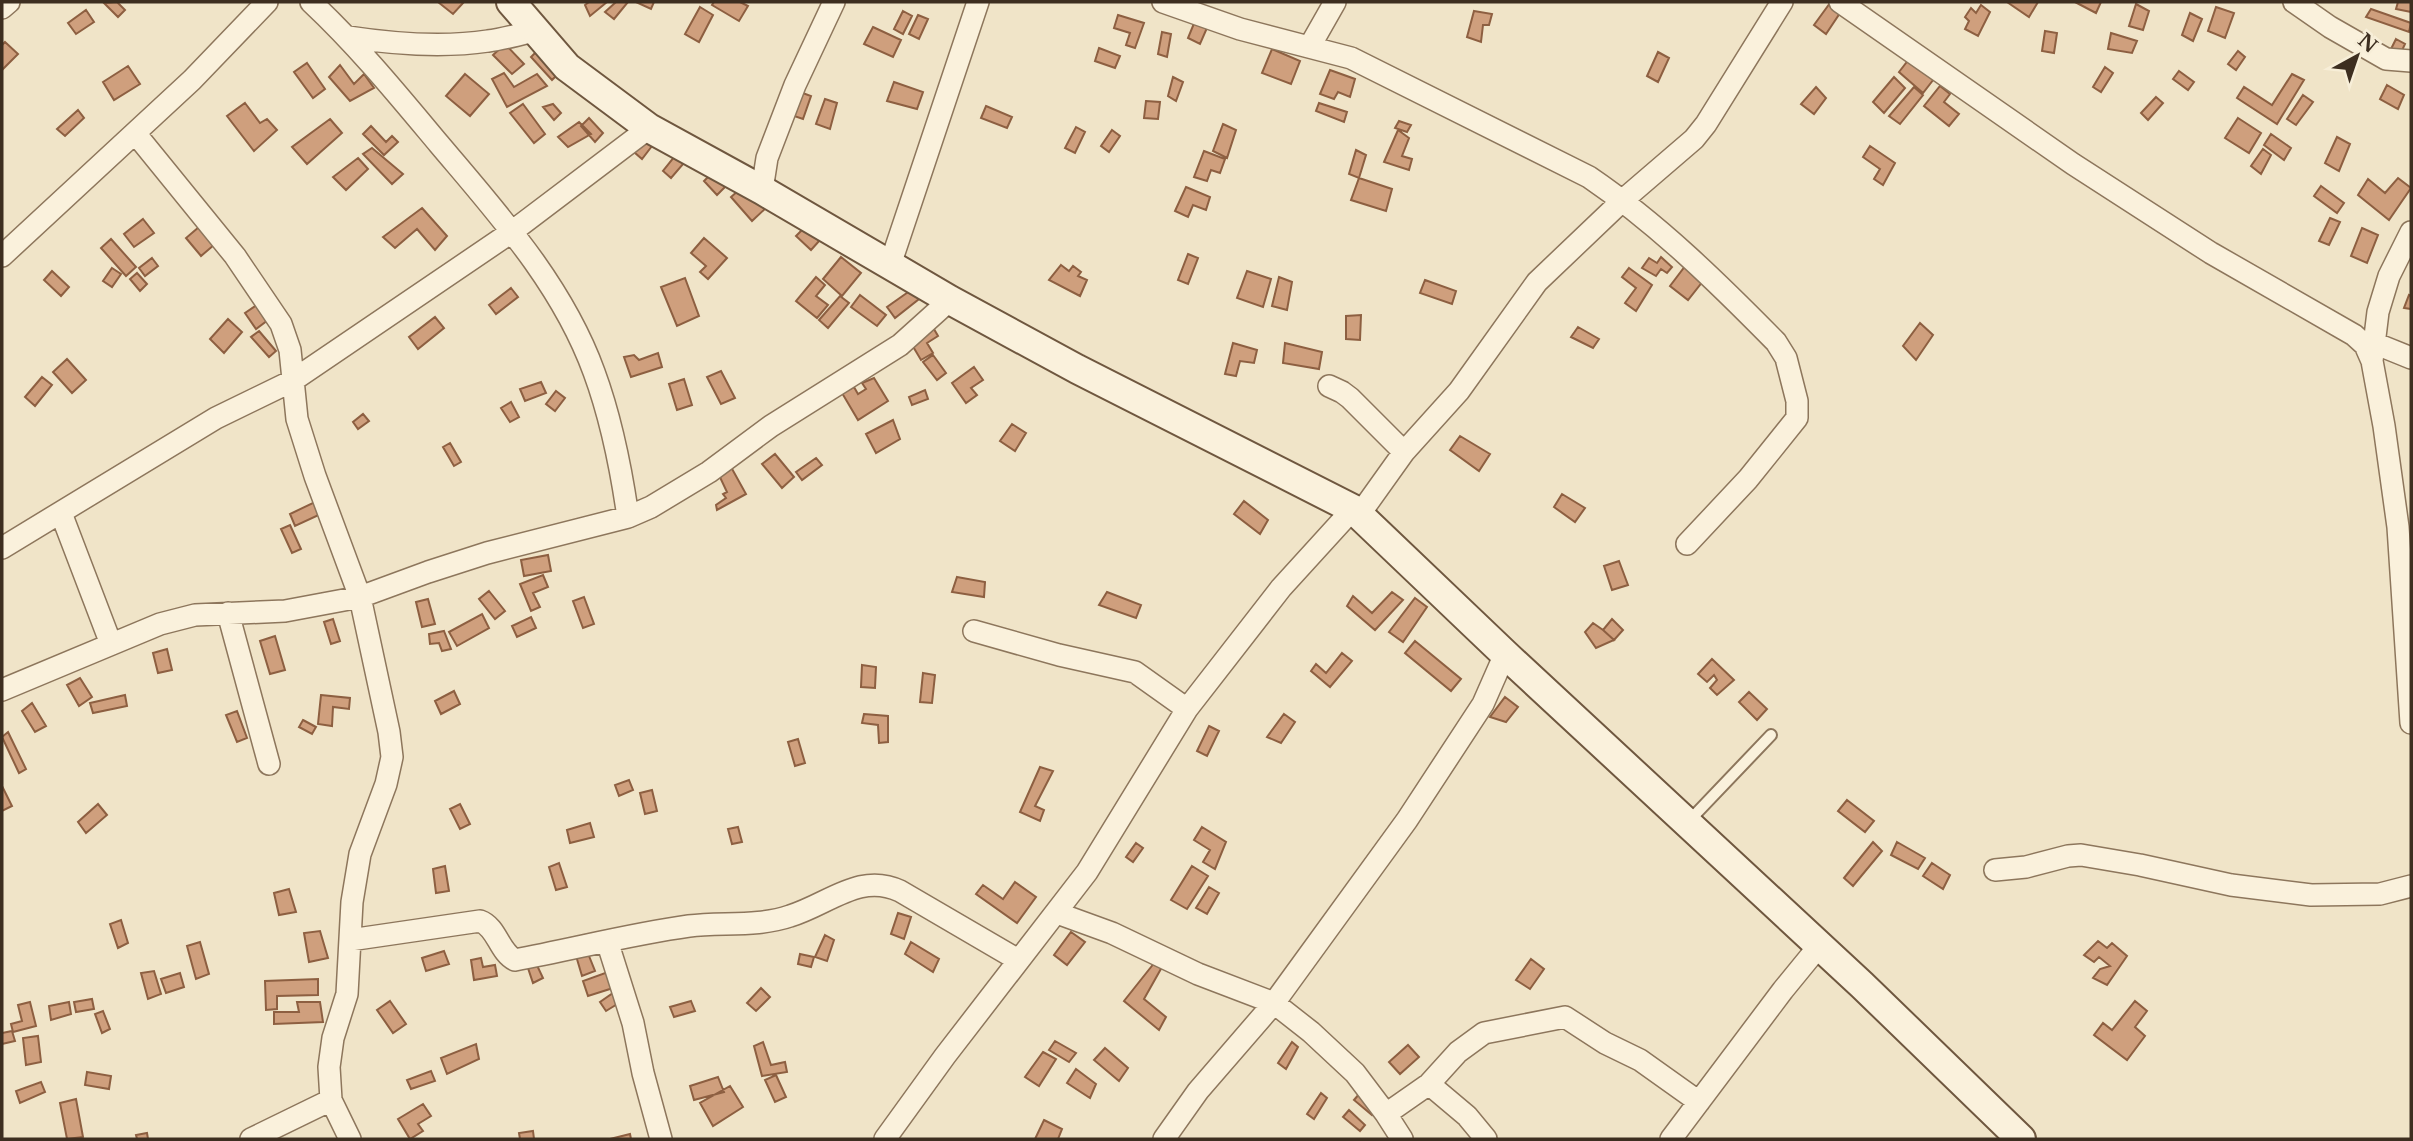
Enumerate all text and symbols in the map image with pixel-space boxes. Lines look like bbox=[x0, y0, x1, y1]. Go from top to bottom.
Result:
north arrow bbox=[2322, 21, 2392, 91]
text: N bbox=[2353, 29, 2382, 58]

